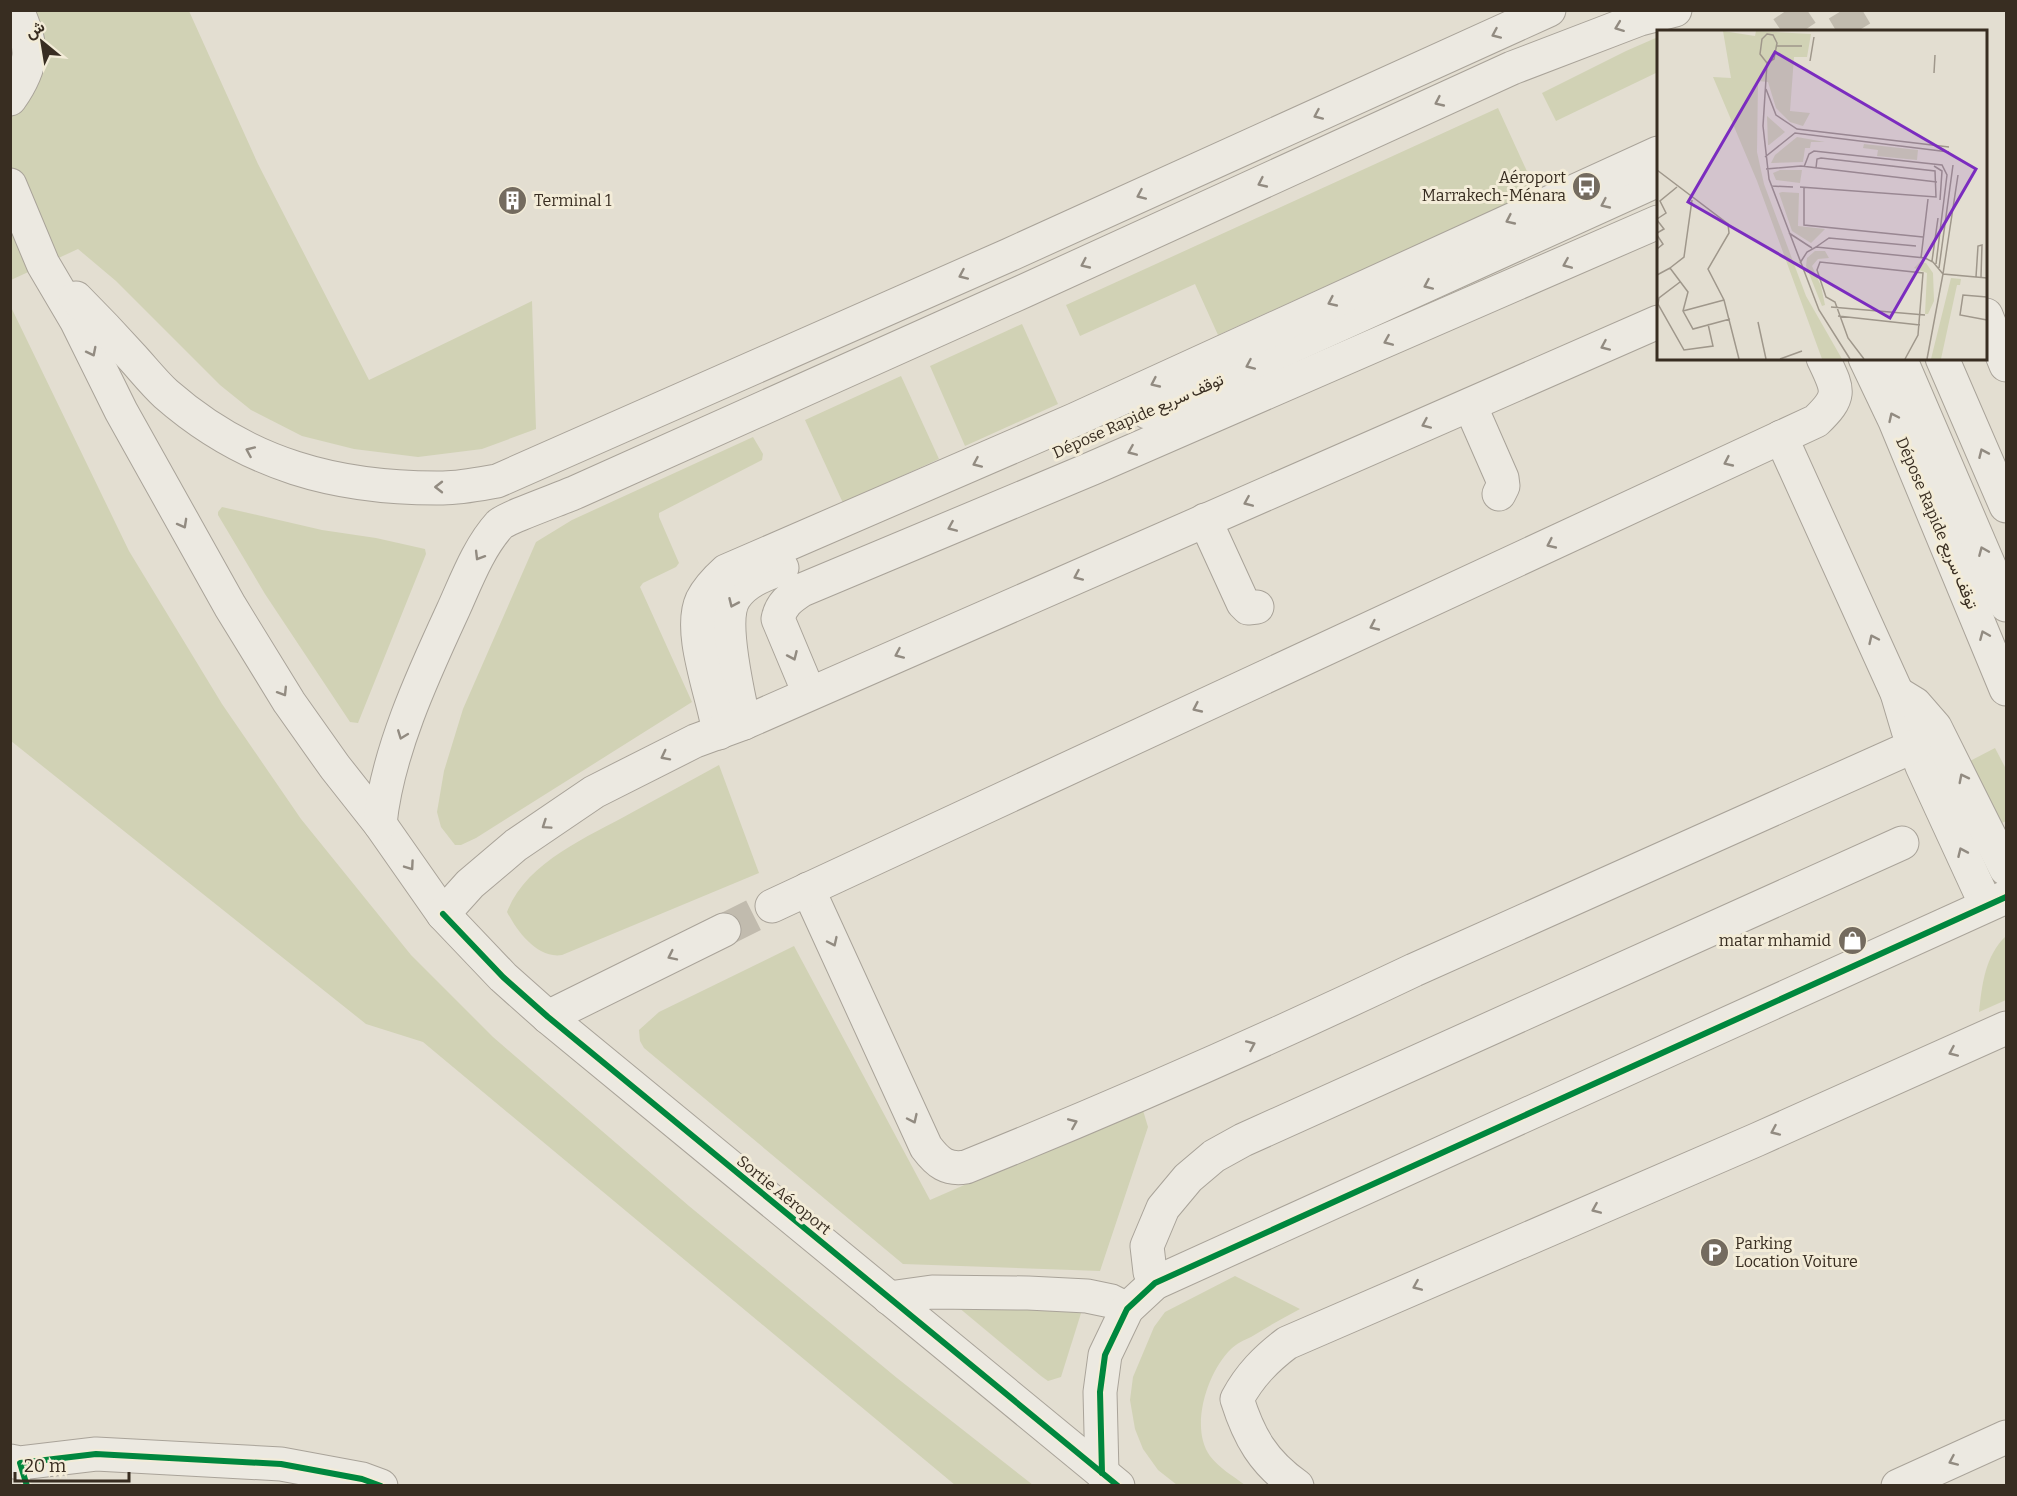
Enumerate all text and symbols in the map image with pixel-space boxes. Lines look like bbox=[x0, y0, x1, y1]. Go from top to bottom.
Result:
north arrow bbox=[12, 12, 72, 72]
text: ش bbox=[22, 16, 48, 42]
one-way arrow bbox=[1614, 20, 1625, 32]
one-way arrow bbox=[1491, 27, 1502, 39]
inset map bbox=[1657, 30, 1987, 360]
one-way arrow bbox=[1435, 94, 1446, 106]
one-way arrow bbox=[1313, 107, 1324, 119]
place label: Aéroport Marrakech-Ménara bbox=[1422, 168, 1566, 205]
bus stop icon: Aéroport Marrakech-Ménara bbox=[1571, 170, 1603, 202]
one-way arrow bbox=[1257, 175, 1268, 187]
building icon: Terminal 1 bbox=[497, 184, 529, 216]
one-way arrow bbox=[1136, 188, 1147, 200]
place label: Terminal 1 bbox=[534, 191, 612, 210]
one-way arrow bbox=[1601, 197, 1612, 209]
one-way arrow bbox=[1505, 213, 1516, 225]
one-way arrow bbox=[1080, 256, 1091, 268]
one-way arrow bbox=[1562, 256, 1573, 268]
one-way arrow bbox=[958, 268, 969, 280]
one-way arrow bbox=[1423, 278, 1434, 290]
one-way arrow bbox=[1328, 294, 1339, 306]
one-way arrow bbox=[1383, 334, 1394, 346]
one-way arrow bbox=[1600, 339, 1611, 351]
one-way arrow bbox=[84, 346, 96, 357]
one-way arrow bbox=[1246, 358, 1257, 370]
street label: Dépose Rapide توقف سريع bbox=[1050, 370, 1227, 464]
one-way arrow bbox=[1151, 376, 1162, 388]
one-way arrow bbox=[1888, 412, 1900, 423]
one-way arrow bbox=[1422, 417, 1433, 429]
street label: Dépose Rapide توقف سريع bbox=[1890, 434, 1982, 613]
one-way arrow bbox=[1127, 444, 1138, 456]
one-way arrow bbox=[245, 446, 256, 458]
one-way arrow bbox=[1978, 448, 1990, 459]
one-way arrow bbox=[1723, 455, 1734, 467]
one-way arrow bbox=[973, 456, 984, 468]
one-way arrow bbox=[435, 481, 444, 493]
one-way arrow bbox=[1243, 495, 1254, 507]
one-way arrow bbox=[176, 518, 188, 528]
one-way arrow bbox=[947, 520, 958, 532]
one-way arrow bbox=[1546, 536, 1557, 548]
one-way arrow bbox=[1978, 547, 1990, 558]
one-way arrow bbox=[475, 550, 486, 560]
one-way arrow bbox=[1074, 569, 1085, 581]
one-way arrow bbox=[729, 597, 741, 608]
one-way arrow bbox=[1370, 619, 1381, 631]
one-way arrow bbox=[1979, 631, 1991, 642]
one-way arrow bbox=[1869, 635, 1881, 646]
one-way arrow bbox=[895, 647, 906, 659]
one-way arrow bbox=[786, 650, 798, 661]
one-way arrow bbox=[275, 686, 287, 696]
one-way arrow bbox=[1193, 701, 1204, 713]
one-way arrow bbox=[397, 729, 409, 740]
one-way arrow bbox=[661, 749, 672, 760]
one-way arrow bbox=[1959, 774, 1970, 785]
one-way arrow bbox=[541, 818, 552, 829]
one-way arrow bbox=[1958, 847, 1970, 858]
one-way arrow bbox=[403, 860, 414, 871]
shop icon: matar mhamid bbox=[1836, 924, 1868, 956]
place label: matar mhamid bbox=[1719, 931, 1832, 950]
one-way arrow bbox=[825, 935, 837, 946]
one-way arrow bbox=[667, 948, 678, 960]
one-way arrow bbox=[1245, 1040, 1256, 1052]
one-way arrow bbox=[1949, 1044, 1960, 1056]
one-way arrow bbox=[906, 1113, 918, 1124]
one-way arrow bbox=[1066, 1118, 1077, 1130]
one-way arrow bbox=[1771, 1124, 1782, 1136]
street label: Sortie Aéroport bbox=[733, 1151, 835, 1239]
one-way arrow bbox=[1592, 1202, 1603, 1214]
place label: Parking Location Voiture bbox=[1735, 1234, 1858, 1271]
parking icon: Parking Location Voiture bbox=[1698, 1236, 1730, 1268]
one-way arrow bbox=[1413, 1279, 1424, 1291]
scale bar bbox=[15, 1445, 129, 1483]
one-way arrow bbox=[1949, 1453, 1960, 1465]
text: 20 m bbox=[24, 1455, 66, 1477]

